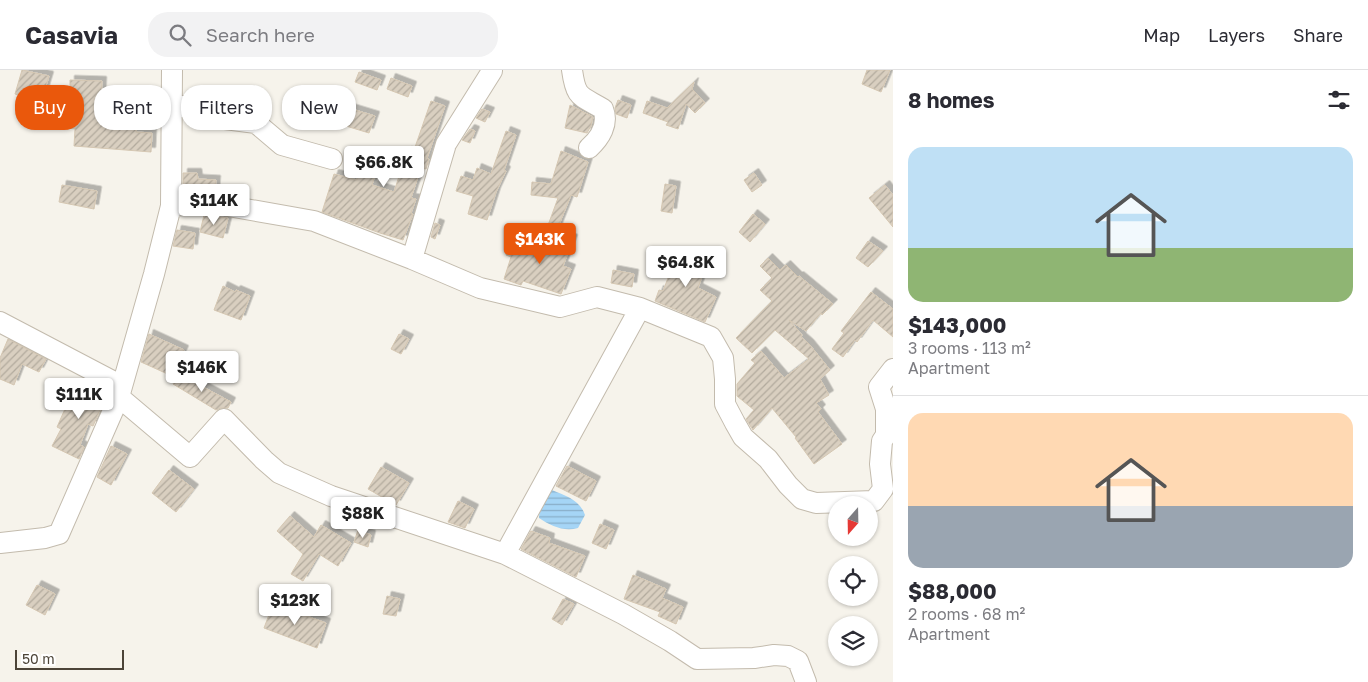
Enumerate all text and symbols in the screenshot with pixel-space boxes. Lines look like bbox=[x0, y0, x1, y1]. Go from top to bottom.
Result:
search box bbox=[148, 12, 498, 57]
text: Casavia bbox=[25, 20, 118, 49]
icon: search bbox=[166, 21, 194, 49]
text: Search here bbox=[206, 23, 315, 46]
text: Map bbox=[1143, 24, 1180, 46]
text: Layers bbox=[1208, 24, 1265, 46]
text: Share bbox=[1293, 24, 1343, 46]
chip: Buy bbox=[15, 85, 84, 130]
chip: Rent bbox=[94, 85, 171, 130]
chip: Filters bbox=[181, 85, 272, 130]
chip: New bbox=[282, 85, 356, 130]
icon: filters bbox=[1325, 86, 1353, 114]
text: 8 homes bbox=[908, 87, 995, 113]
pin: $66.8K bbox=[343, 146, 425, 188]
text: $66.8K bbox=[355, 152, 413, 172]
icon: home bbox=[1086, 180, 1176, 270]
pin: $114K bbox=[179, 184, 249, 226]
text: $114K bbox=[190, 190, 238, 210]
pin: $143K bbox=[505, 222, 575, 265]
text: $143K bbox=[515, 229, 565, 249]
pin: $64.8K bbox=[645, 246, 727, 288]
text: $64.8K bbox=[657, 252, 715, 272]
text: $143,000 bbox=[908, 312, 1007, 338]
text: 3 rooms · 113 m² bbox=[908, 338, 1031, 358]
pin: $146K bbox=[167, 350, 237, 393]
text: $146K bbox=[177, 357, 227, 377]
text: Apartment bbox=[908, 358, 990, 378]
pin: $111K bbox=[44, 378, 114, 420]
text: $111K bbox=[55, 384, 103, 404]
icon: home bbox=[1086, 445, 1176, 535]
pin: $88K bbox=[333, 496, 393, 539]
north arrow bbox=[828, 496, 878, 546]
map controls bbox=[828, 496, 878, 666]
text: $88K bbox=[342, 503, 384, 523]
button: locate bbox=[828, 556, 878, 606]
text: $88,000 bbox=[908, 578, 997, 604]
pin: $123K bbox=[260, 584, 330, 626]
text: $123K bbox=[270, 590, 320, 610]
text: 2 rooms · 68 m² bbox=[908, 604, 1025, 624]
button: layers bbox=[828, 616, 878, 666]
text: Apartment bbox=[908, 624, 990, 644]
scale bar bbox=[15, 647, 124, 670]
text: 50 m bbox=[22, 650, 55, 667]

